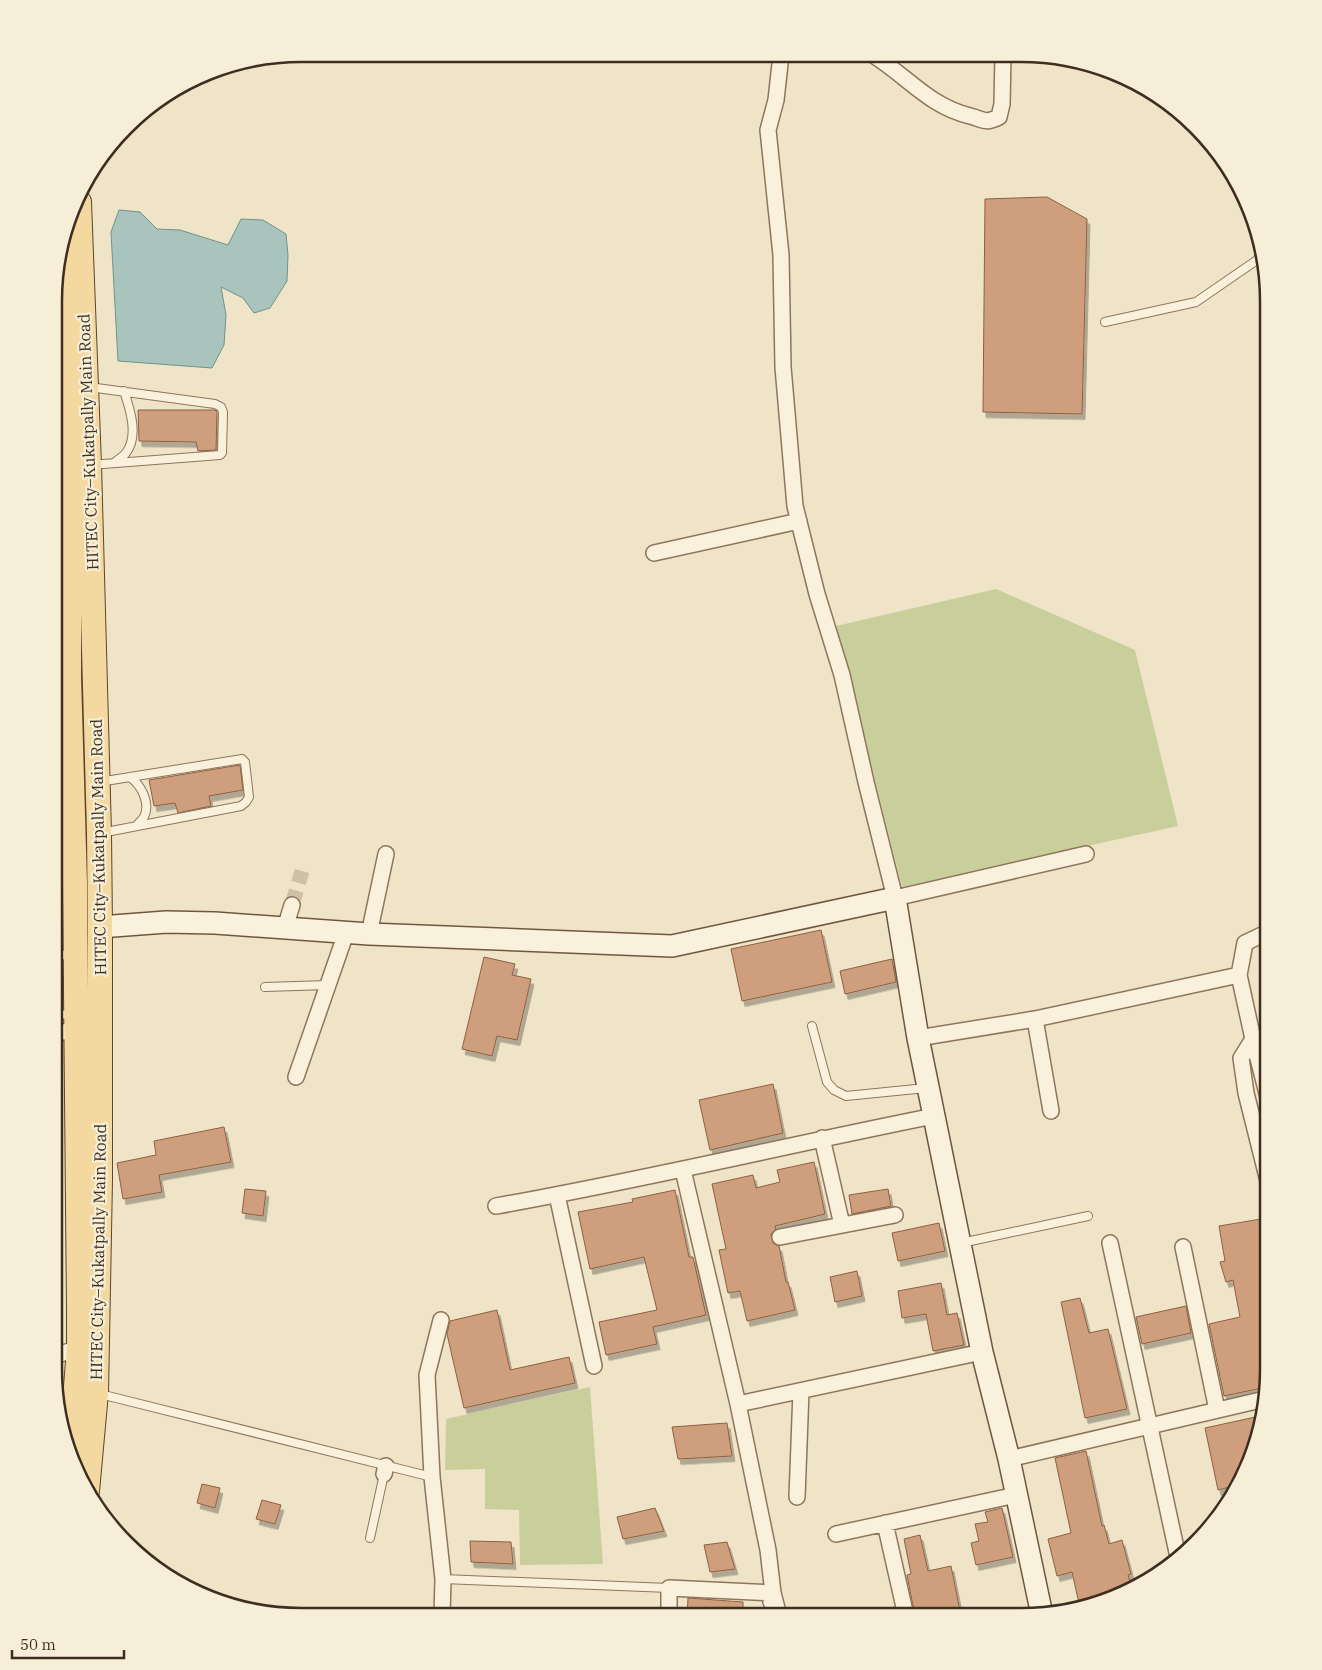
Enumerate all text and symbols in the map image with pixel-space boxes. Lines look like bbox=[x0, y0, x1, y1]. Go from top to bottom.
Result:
street label: HITEC City–Kukatpally Main Road bbox=[74, 313, 102, 571]
street label: HITEC City–Kukatpally Main Road bbox=[86, 718, 110, 975]
street label: HITEC City–Kukatpally Main Road bbox=[86, 1123, 110, 1380]
scale bar bbox=[12, 1628, 125, 1660]
text: 50 m bbox=[20, 1635, 56, 1654]

